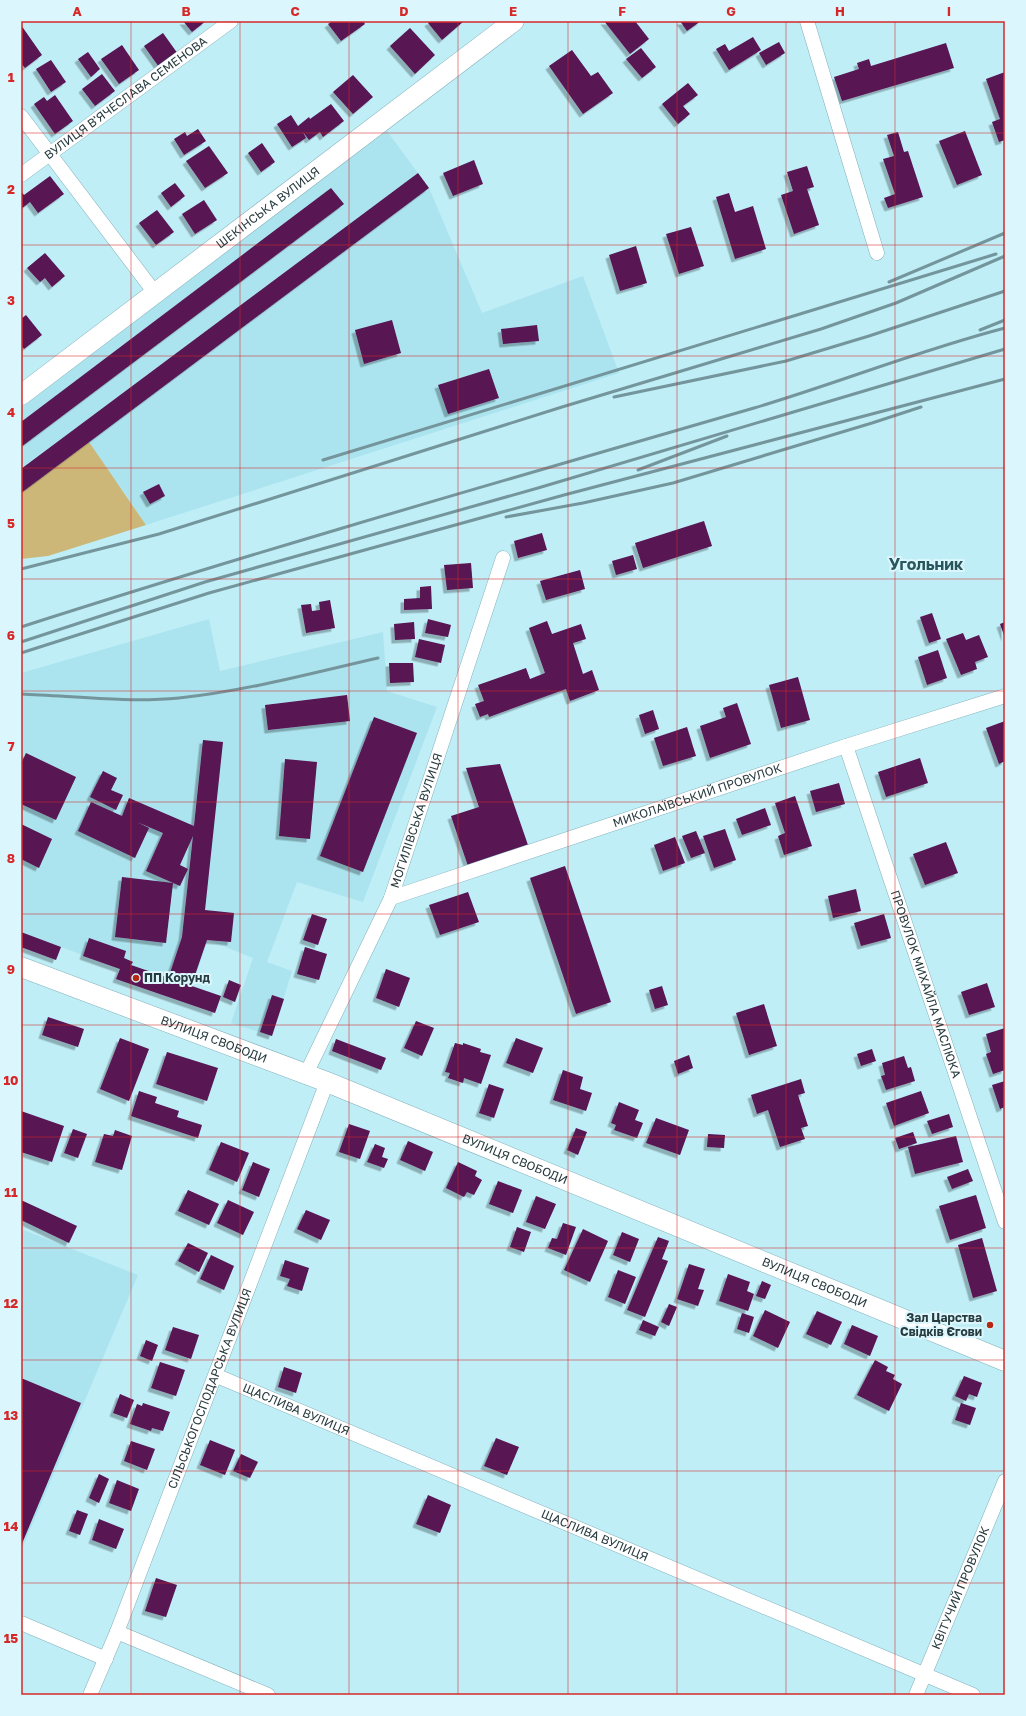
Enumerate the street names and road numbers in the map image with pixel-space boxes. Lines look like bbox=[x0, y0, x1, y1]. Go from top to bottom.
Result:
street label: ВУЛИЦЯ В'ЯЧЕСЛАВА СЕМЕНОВА bbox=[41, 33, 210, 162]
street label: ШЕКІНСЬКА ВУЛИЦЯ bbox=[213, 163, 322, 251]
street label: МОГИЛІВСЬКА ВУЛИЦЯ bbox=[387, 751, 445, 890]
street label: МИКОЛАЇВСЬКИЙ ПРОВУЛОК bbox=[611, 760, 784, 830]
street label: ПРОВУЛОК МИХАЙЛА МАСЛЮКА bbox=[888, 888, 964, 1080]
street label: ВУЛИЦЯ СВОБОДИ bbox=[159, 1012, 269, 1066]
street label: ВУЛИЦЯ СВОБОДИ bbox=[460, 1130, 570, 1187]
street label: ВУЛИЦЯ СВОБОДИ bbox=[760, 1254, 870, 1310]
street label: СІЛЬСЬКОГОСПОДАРСЬКА ВУЛИЦЯ bbox=[164, 1286, 255, 1491]
street label: ЩАСЛИВА ВУЛИЦЯ bbox=[241, 1380, 352, 1438]
street label: ЩАСЛИВА ВУЛИЦЯ bbox=[539, 1506, 651, 1564]
street label: КВІТУЧИЙ ПРОВУЛОК bbox=[928, 1523, 993, 1652]

